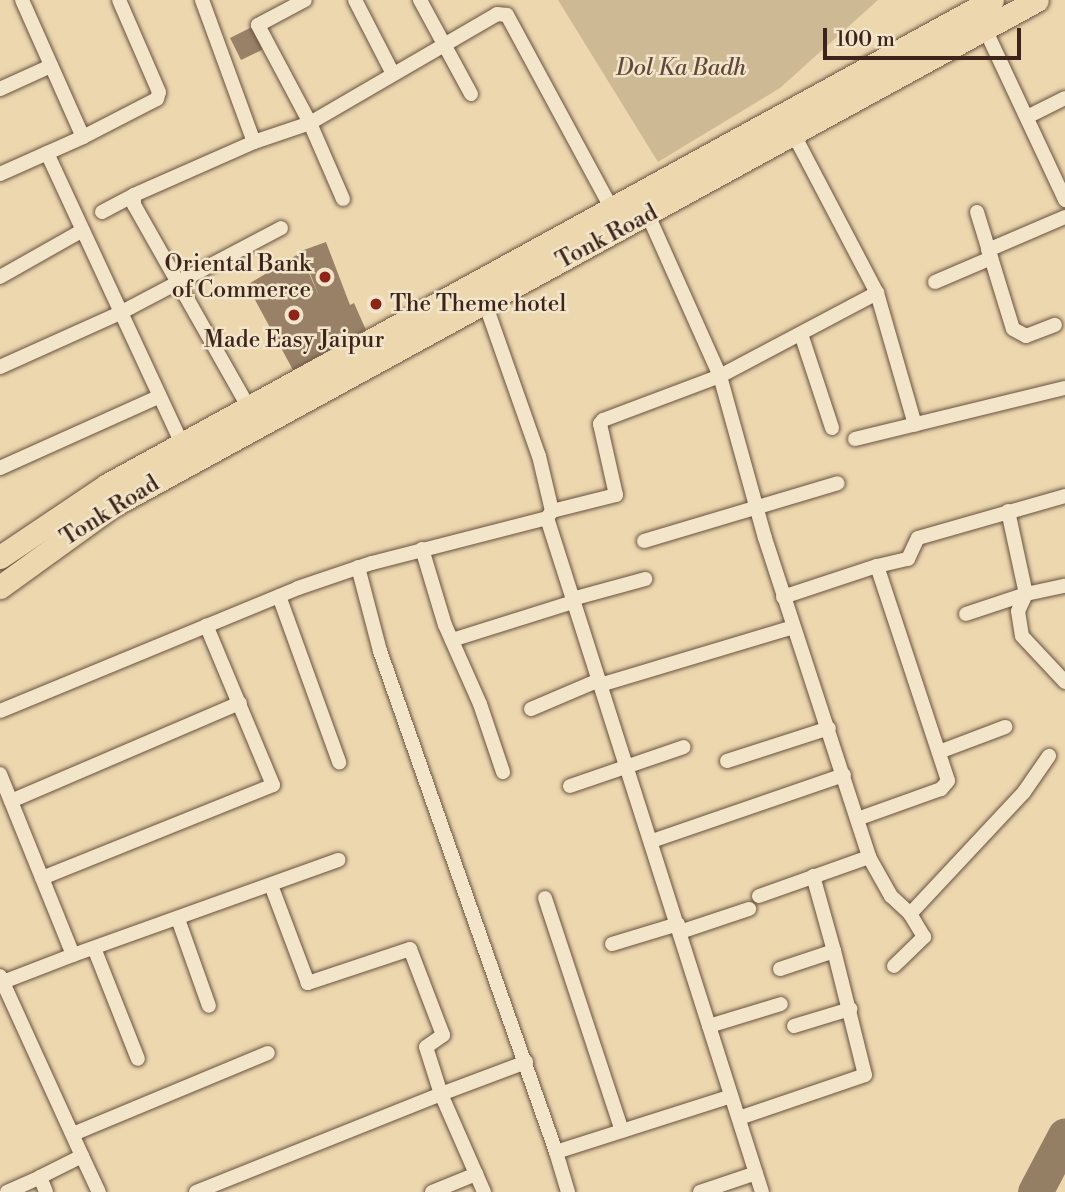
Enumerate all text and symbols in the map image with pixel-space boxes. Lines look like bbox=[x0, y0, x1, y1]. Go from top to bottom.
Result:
scale bar bbox=[827, 14, 1025, 58]
text: 100 m bbox=[836, 27, 895, 53]
park label: Dol Ka Badh bbox=[616, 54, 746, 82]
street label: Tonk Road bbox=[552, 199, 662, 275]
place label: Oriental Bank of Commerce bbox=[164, 250, 311, 304]
marker: Oriental Bank of Commerce bbox=[317, 269, 333, 285]
place label: The Theme hotel bbox=[390, 290, 566, 318]
marker: The Theme hotel bbox=[368, 296, 384, 312]
marker: Made Easy Jaipur bbox=[286, 307, 302, 323]
place label: Made Easy Jaipur bbox=[204, 326, 384, 354]
street label: Tonk Road bbox=[56, 470, 164, 552]

